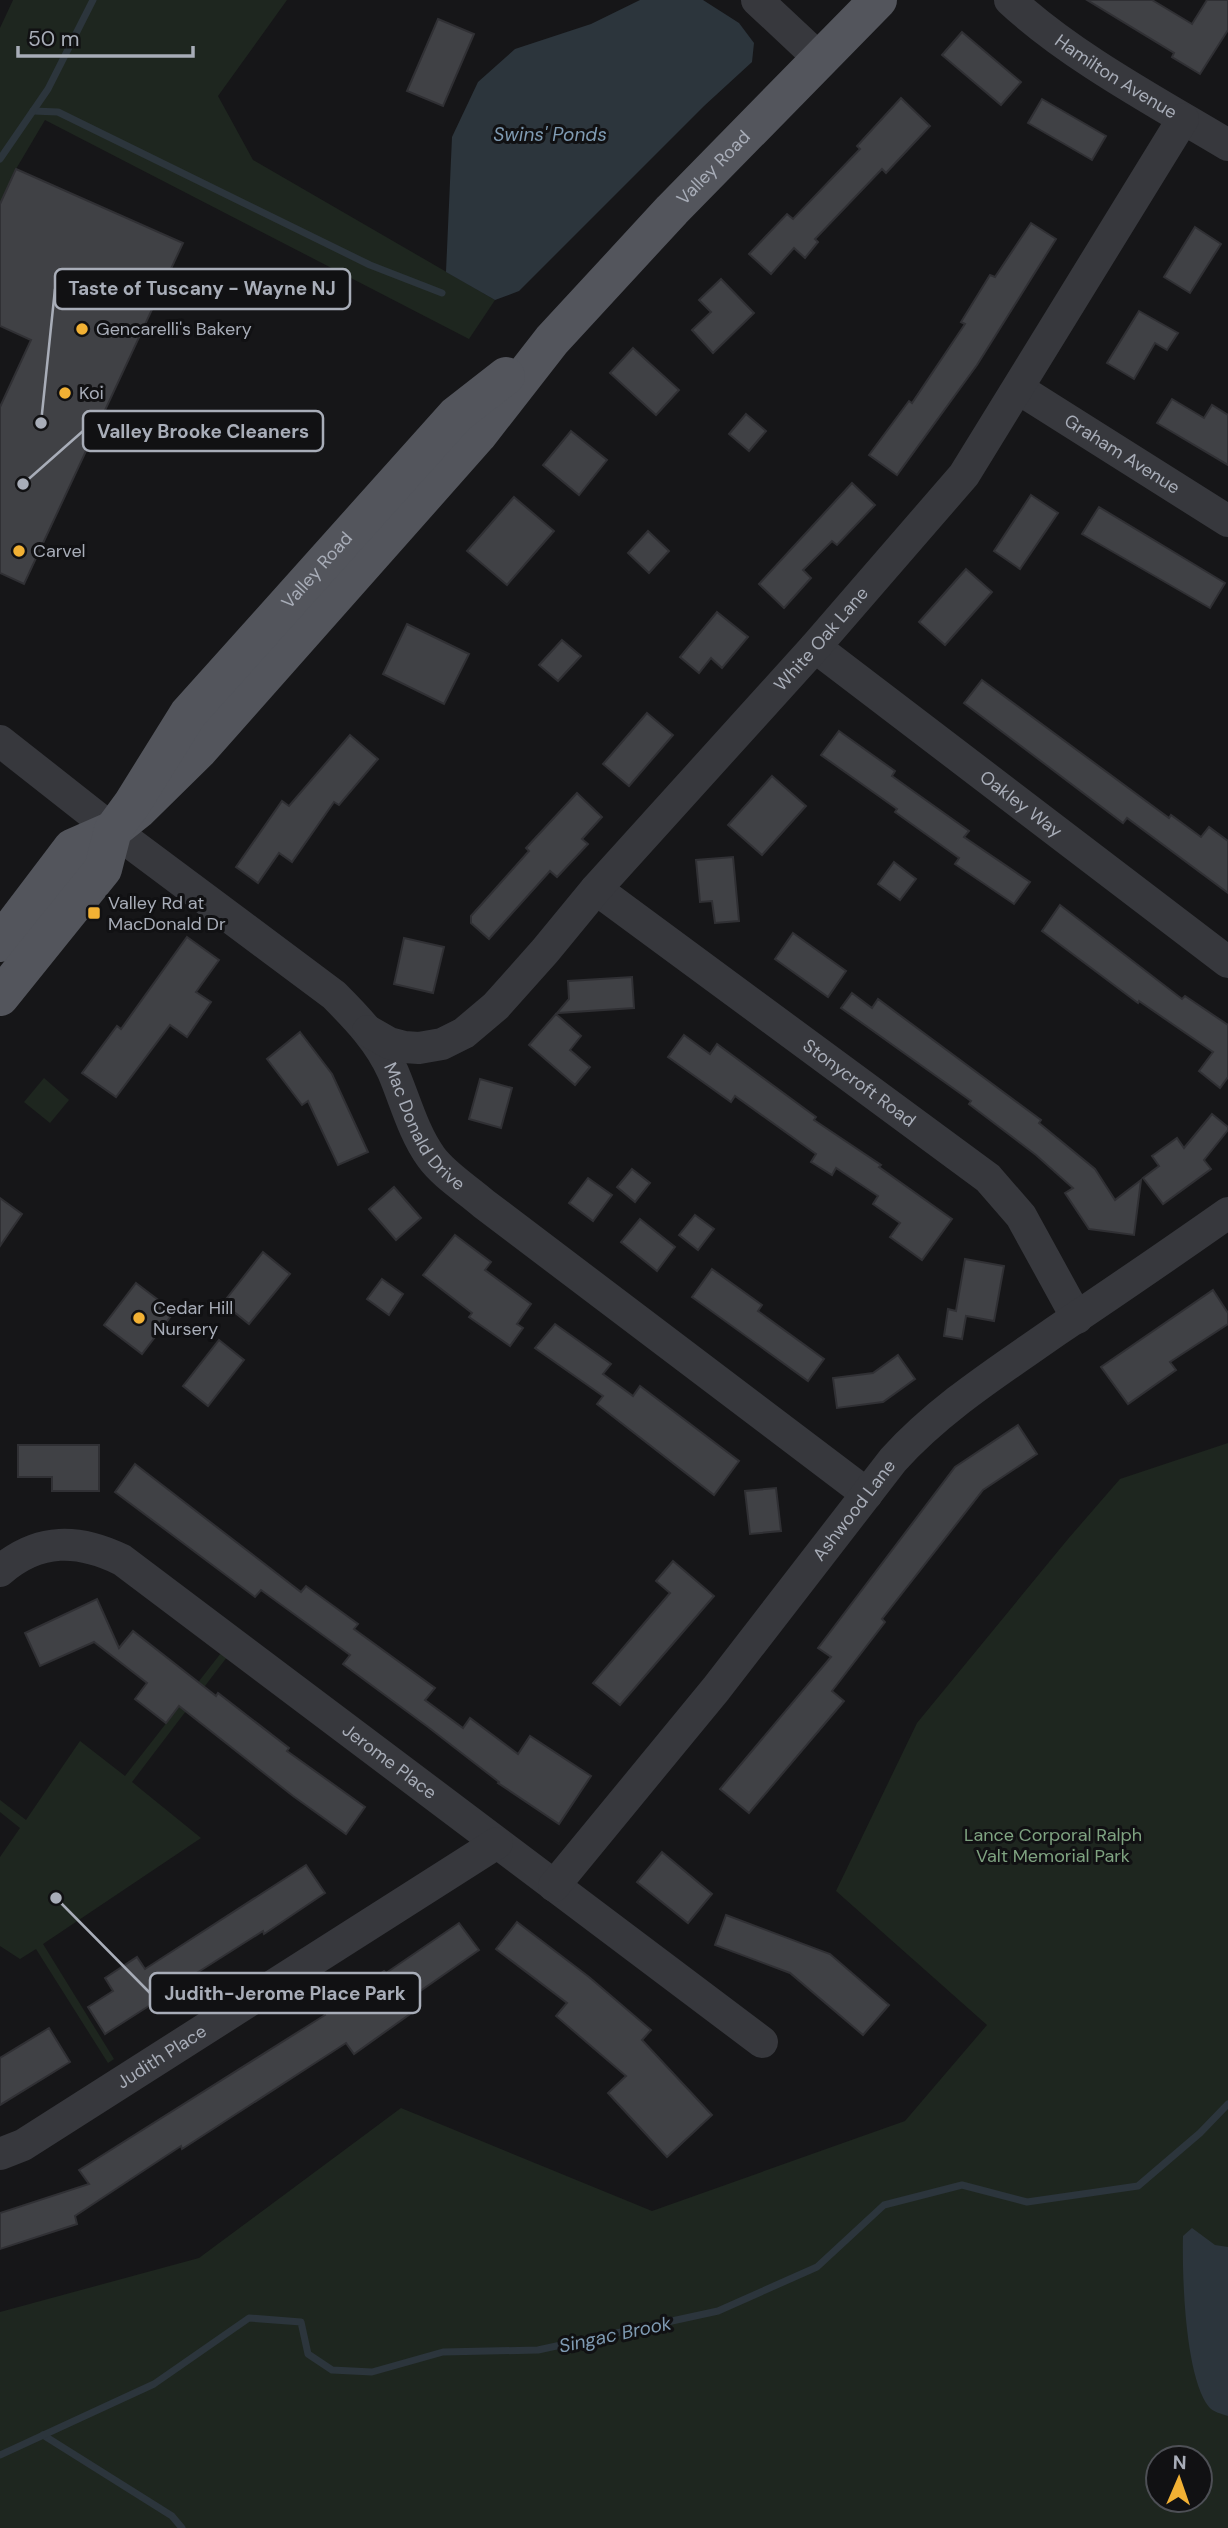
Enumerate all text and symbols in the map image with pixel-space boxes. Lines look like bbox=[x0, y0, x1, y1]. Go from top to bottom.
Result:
scale bar bbox=[18, 14, 192, 58]
text: 50 m bbox=[28, 25, 79, 53]
street label: Hamilton Avenue bbox=[1050, 29, 1181, 124]
water label: Swins' Ponds bbox=[493, 122, 607, 147]
street label: Valley Road bbox=[672, 125, 756, 210]
callout: Taste of Tuscany - Wayne NJ bbox=[55, 269, 350, 309]
text: Taste of Tuscany - Wayne NJ bbox=[68, 276, 336, 301]
place label: Gencarelli's Bakery bbox=[96, 317, 252, 341]
marker: Gencarelli's Bakery bbox=[74, 321, 90, 337]
place label: Koi bbox=[79, 381, 104, 405]
marker: Koi bbox=[57, 385, 73, 401]
street label: Graham Avenue bbox=[1060, 409, 1185, 500]
callout: Valley Brooke Cleaners bbox=[83, 411, 323, 451]
text: Valley Brooke Cleaners bbox=[97, 419, 309, 444]
street label: Valley Road bbox=[276, 527, 358, 614]
place label: Carvel bbox=[33, 539, 86, 563]
marker: Carvel bbox=[11, 543, 27, 559]
street label: White Oak Lane bbox=[769, 582, 874, 696]
street label: Oakley Way bbox=[975, 765, 1067, 843]
place label: Valley Rd at MacDonald Dr bbox=[108, 891, 226, 936]
marker: Valley Rd at MacDonald Dr bbox=[86, 905, 102, 921]
street label: Stonycroft Road bbox=[798, 1034, 920, 1133]
street label: Mac Donald Drive bbox=[378, 1059, 470, 1196]
place label: Cedar Hill Nursery bbox=[153, 1296, 233, 1341]
marker: Cedar Hill Nursery bbox=[131, 1310, 147, 1326]
street label: Ashwood Lane bbox=[807, 1455, 901, 1566]
street label: Jerome Place bbox=[337, 1718, 441, 1805]
park label: Lance Corporal Ralph Valt Memorial Park bbox=[964, 1823, 1142, 1868]
callout: Judith-Jerome Place Park bbox=[150, 1973, 420, 2013]
text: Judith-Jerome Place Park bbox=[164, 1981, 406, 2006]
street label: Judith Place bbox=[112, 2019, 211, 2094]
water label: Singac Brook bbox=[557, 2310, 674, 2359]
north arrow bbox=[1144, 2444, 1214, 2514]
text: N bbox=[1172, 2450, 1187, 2475]

